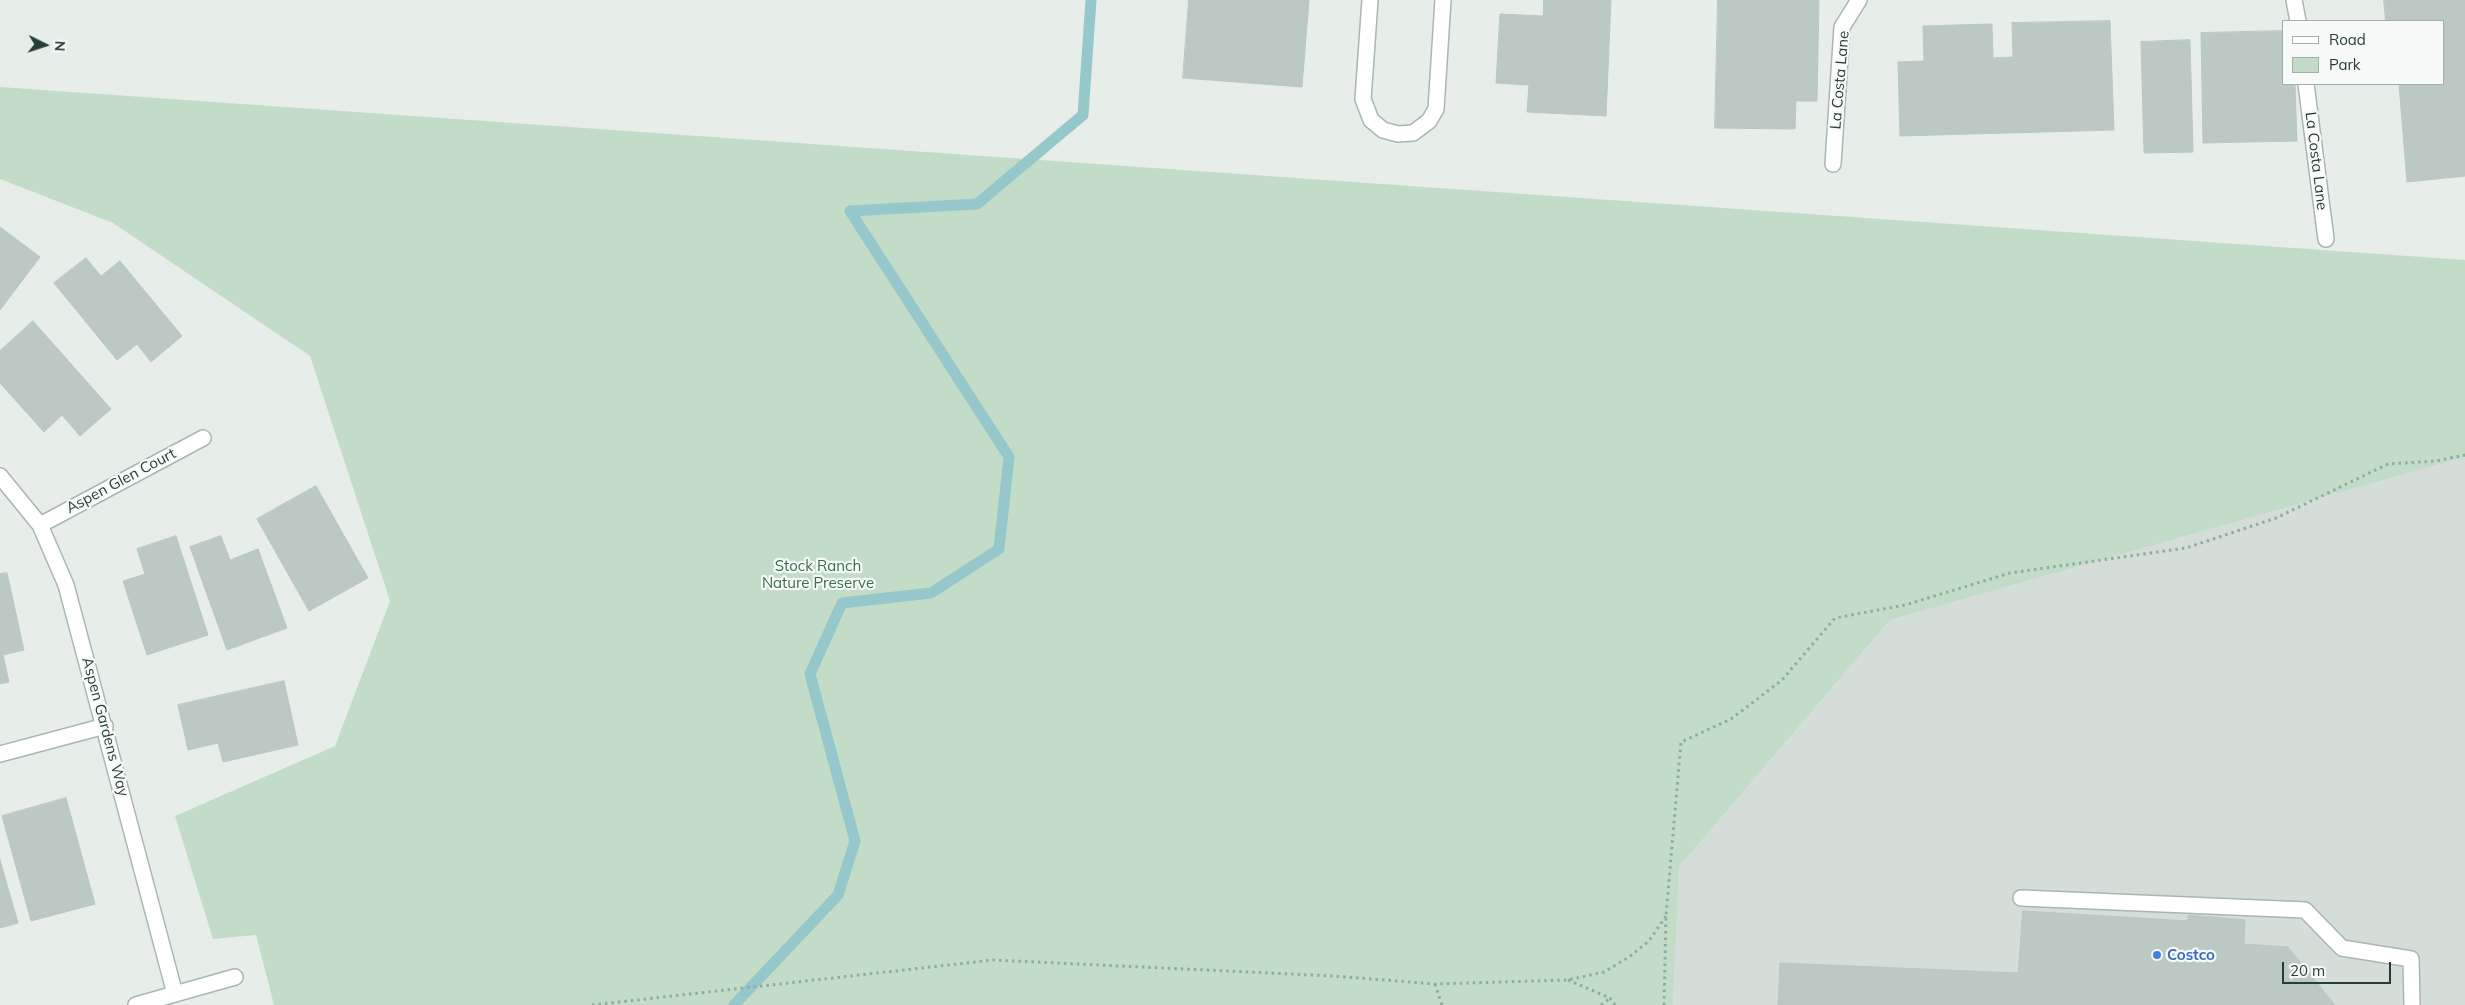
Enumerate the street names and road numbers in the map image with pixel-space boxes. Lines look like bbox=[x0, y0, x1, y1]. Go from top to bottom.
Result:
street label: La Costa Lane bbox=[1827, 30, 1853, 130]
street label: La Costa Lane bbox=[2301, 111, 2331, 211]
street label: Aspen Glen Court bbox=[63, 444, 179, 518]
street label: Aspen Gardens Way bbox=[78, 655, 132, 799]

